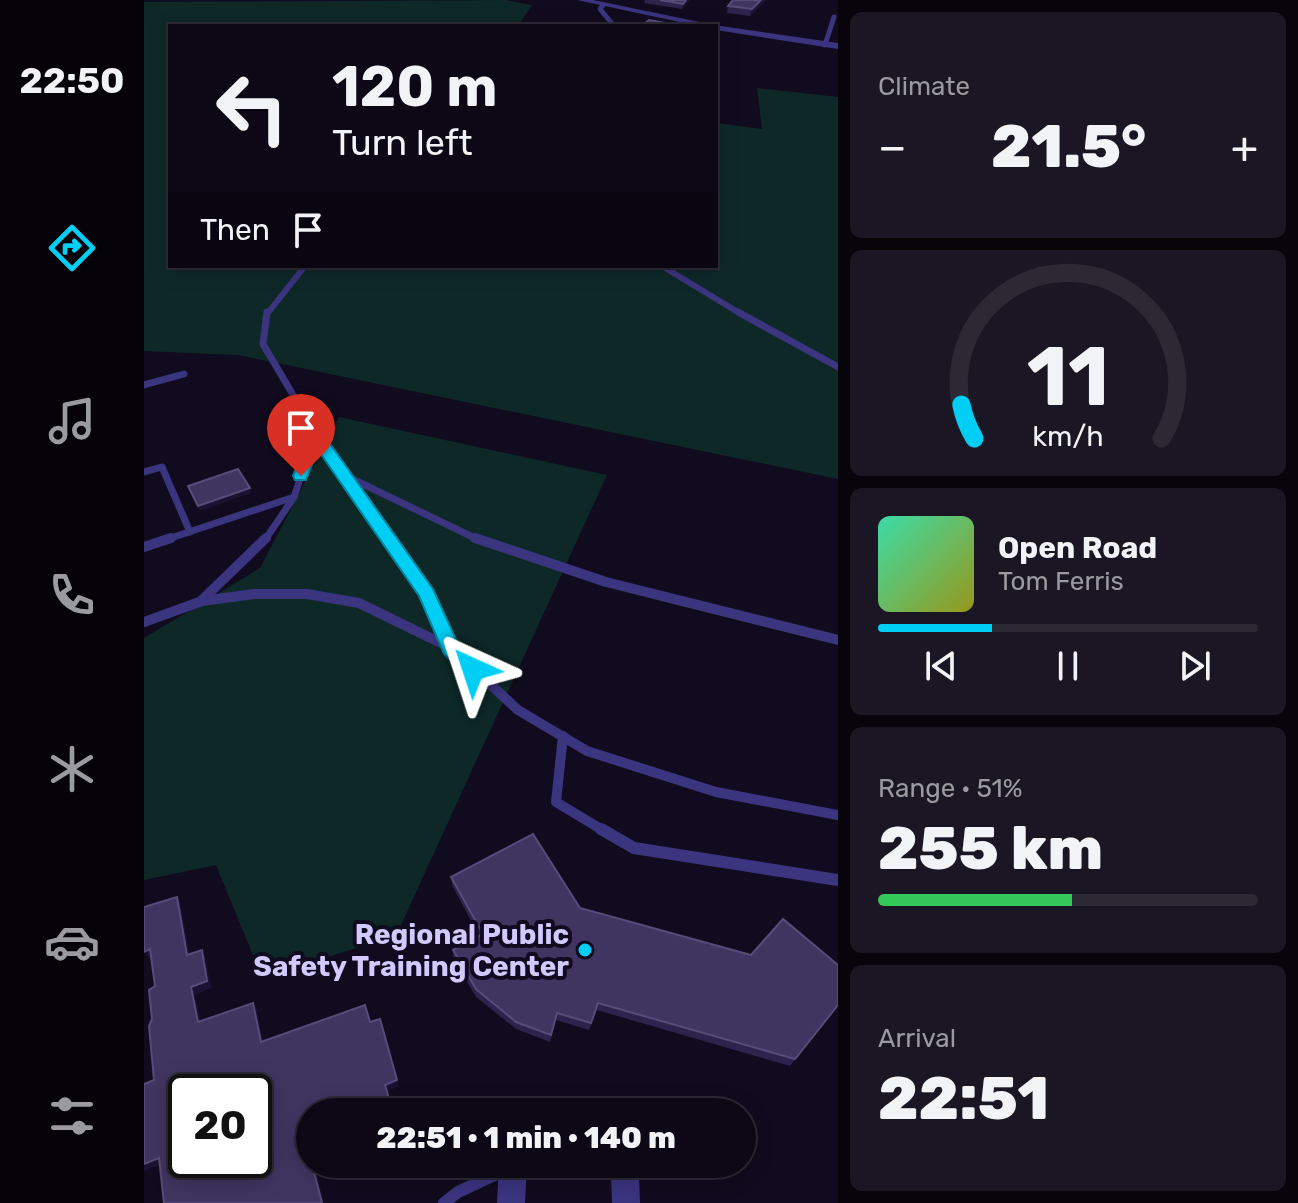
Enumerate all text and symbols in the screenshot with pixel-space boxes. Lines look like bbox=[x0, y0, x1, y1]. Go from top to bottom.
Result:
text: 120 m bbox=[332, 54, 498, 120]
icon: left bbox=[200, 56, 304, 160]
text: 22:50 bbox=[19, 59, 125, 102]
text: Climate bbox=[878, 71, 970, 102]
text: 21.5° bbox=[991, 111, 1146, 182]
text: Turn left bbox=[332, 121, 473, 164]
text: − bbox=[878, 121, 907, 173]
text: + bbox=[1231, 121, 1258, 173]
icon: arrive bbox=[286, 208, 330, 252]
text: Then bbox=[200, 212, 270, 248]
icon: directions bbox=[44, 220, 100, 276]
text: 11 bbox=[1027, 327, 1109, 426]
icon: music bbox=[44, 393, 100, 449]
pin bbox=[267, 394, 335, 476]
icon: arrive bbox=[279, 406, 323, 450]
text: km/h bbox=[1032, 419, 1104, 453]
text: Open Road bbox=[998, 530, 1157, 566]
text: Tom Ferris bbox=[998, 566, 1124, 597]
icon: phone bbox=[44, 567, 100, 623]
position arrow bbox=[431, 627, 515, 711]
icon: previous bbox=[919, 644, 963, 688]
icon: pause bbox=[1046, 644, 1090, 688]
icon: next bbox=[1173, 644, 1217, 688]
icon: climate bbox=[44, 741, 100, 797]
text: Range · 51% bbox=[878, 773, 1023, 804]
text: 255 km bbox=[878, 813, 1103, 884]
icon: car bbox=[44, 914, 100, 970]
place label: Regional Public Safety Training Center bbox=[253, 918, 569, 983]
marker: Regional Public Safety Training Center bbox=[576, 941, 594, 959]
text: Arrival bbox=[878, 1023, 956, 1054]
text: 22:51 bbox=[878, 1063, 1049, 1134]
speed limit sign: 20 bbox=[168, 1074, 272, 1178]
icon: filters bbox=[44, 1088, 100, 1144]
text: 22:51 · 1 min · 140 m bbox=[376, 1120, 676, 1156]

